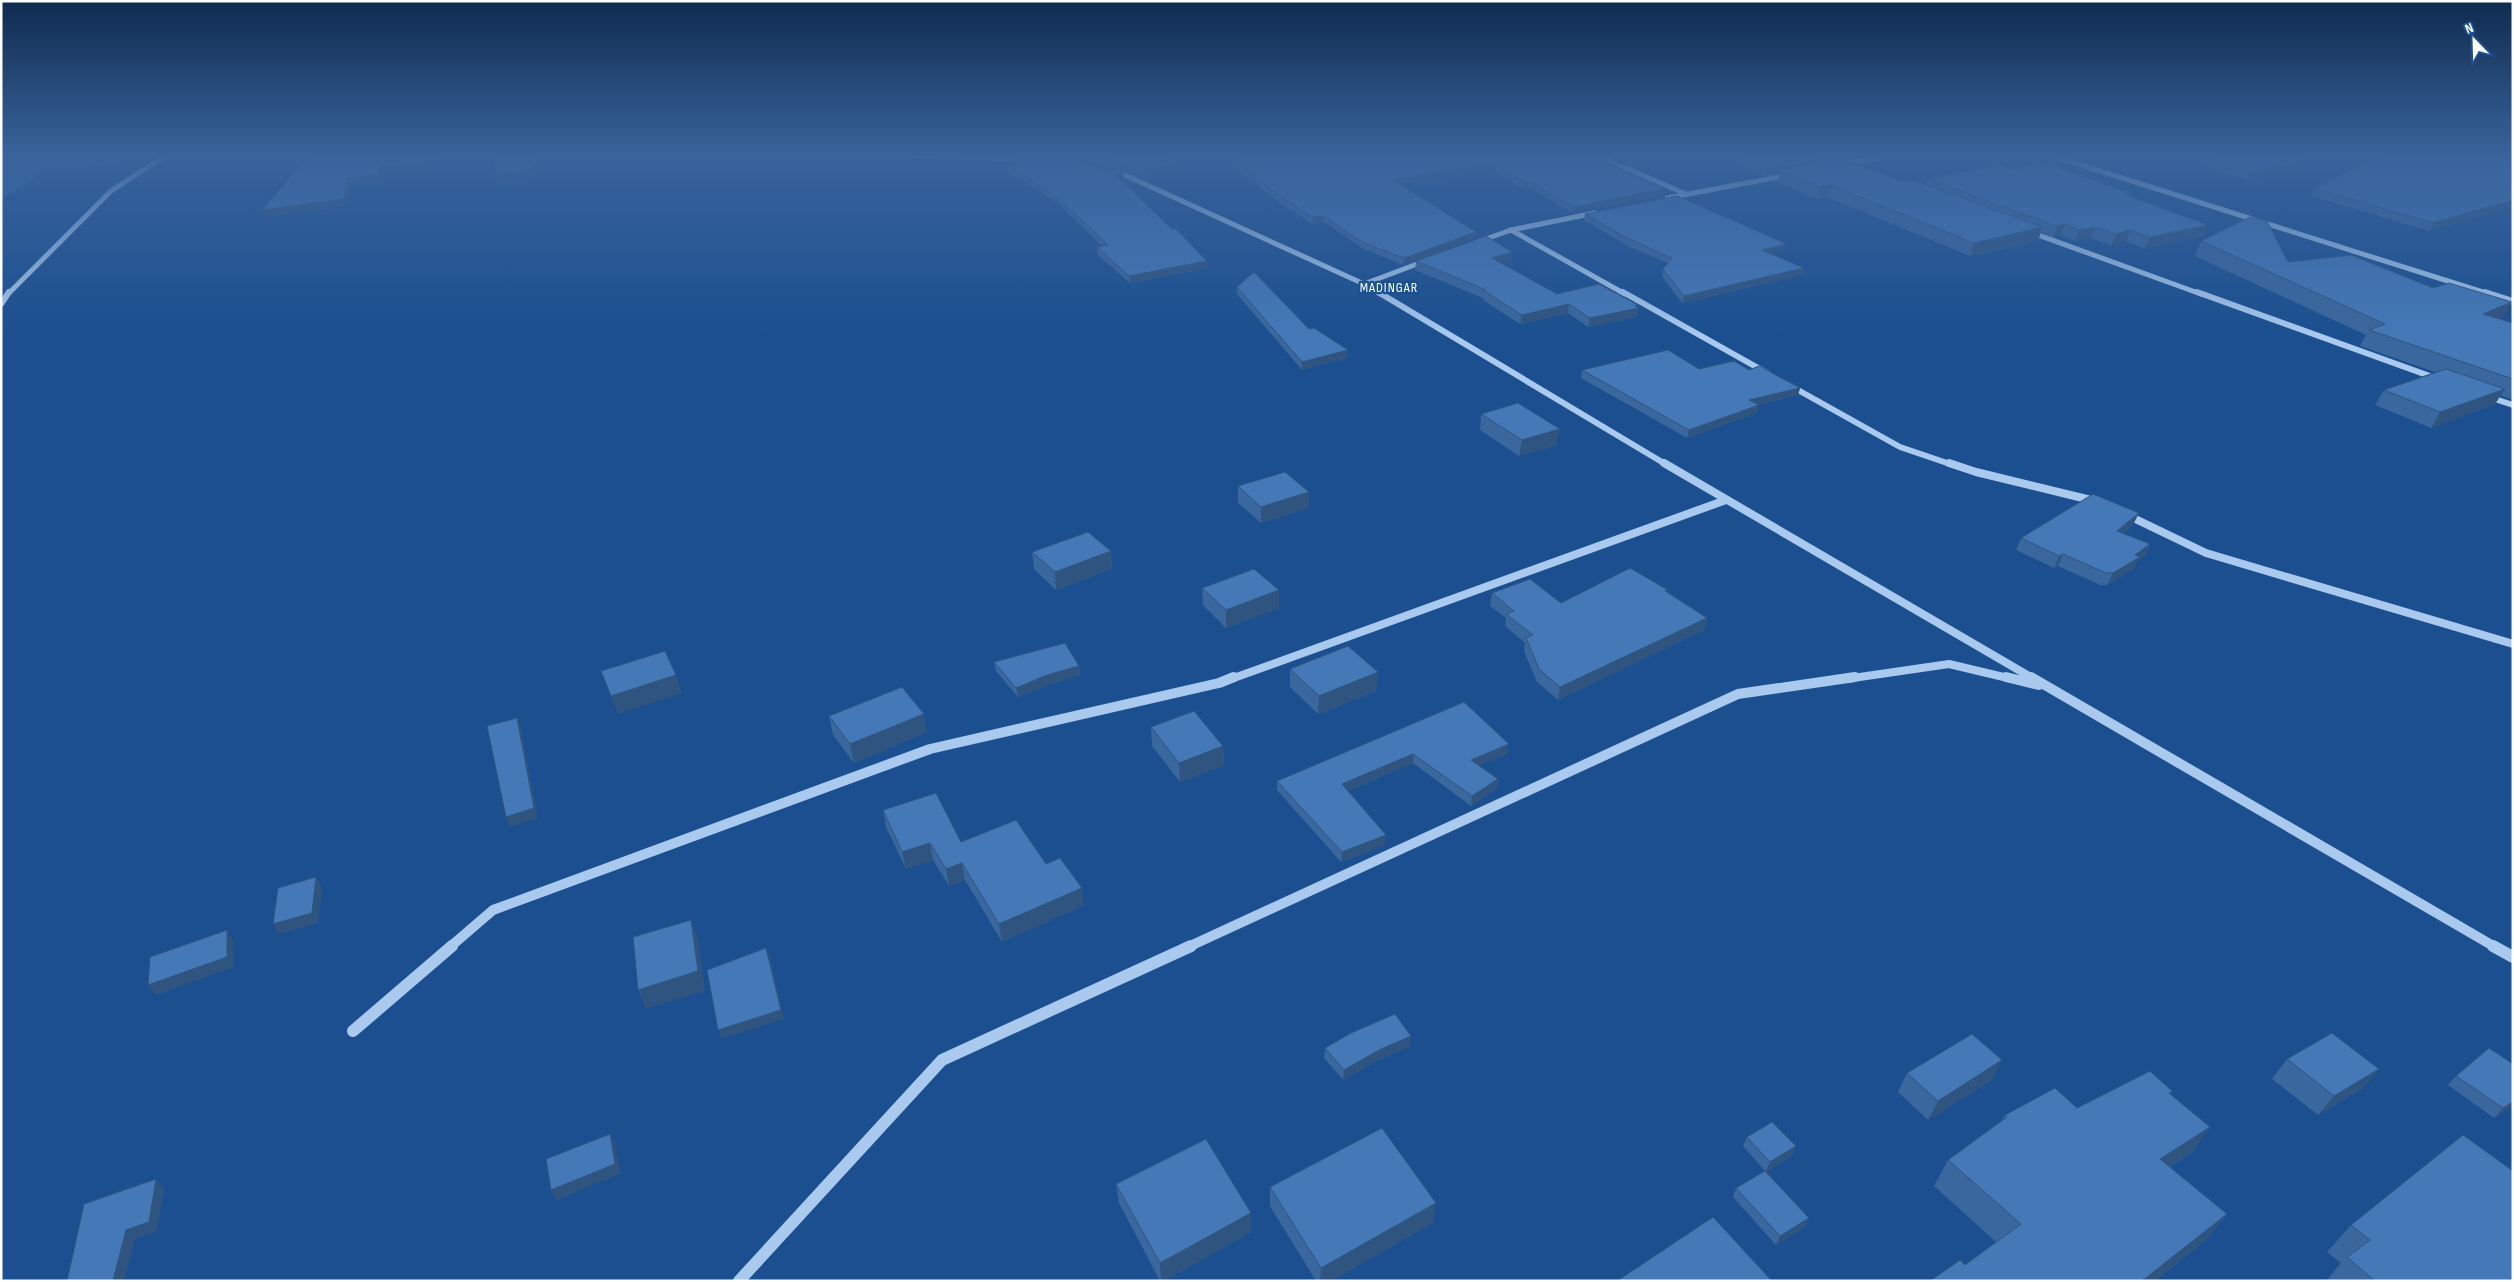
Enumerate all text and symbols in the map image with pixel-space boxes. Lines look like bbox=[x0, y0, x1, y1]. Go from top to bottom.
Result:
north arrow bbox=[2449, 15, 2499, 65]
text: N bbox=[2462, 19, 2476, 38]
district label: MADINGAR bbox=[1360, 279, 1418, 296]

